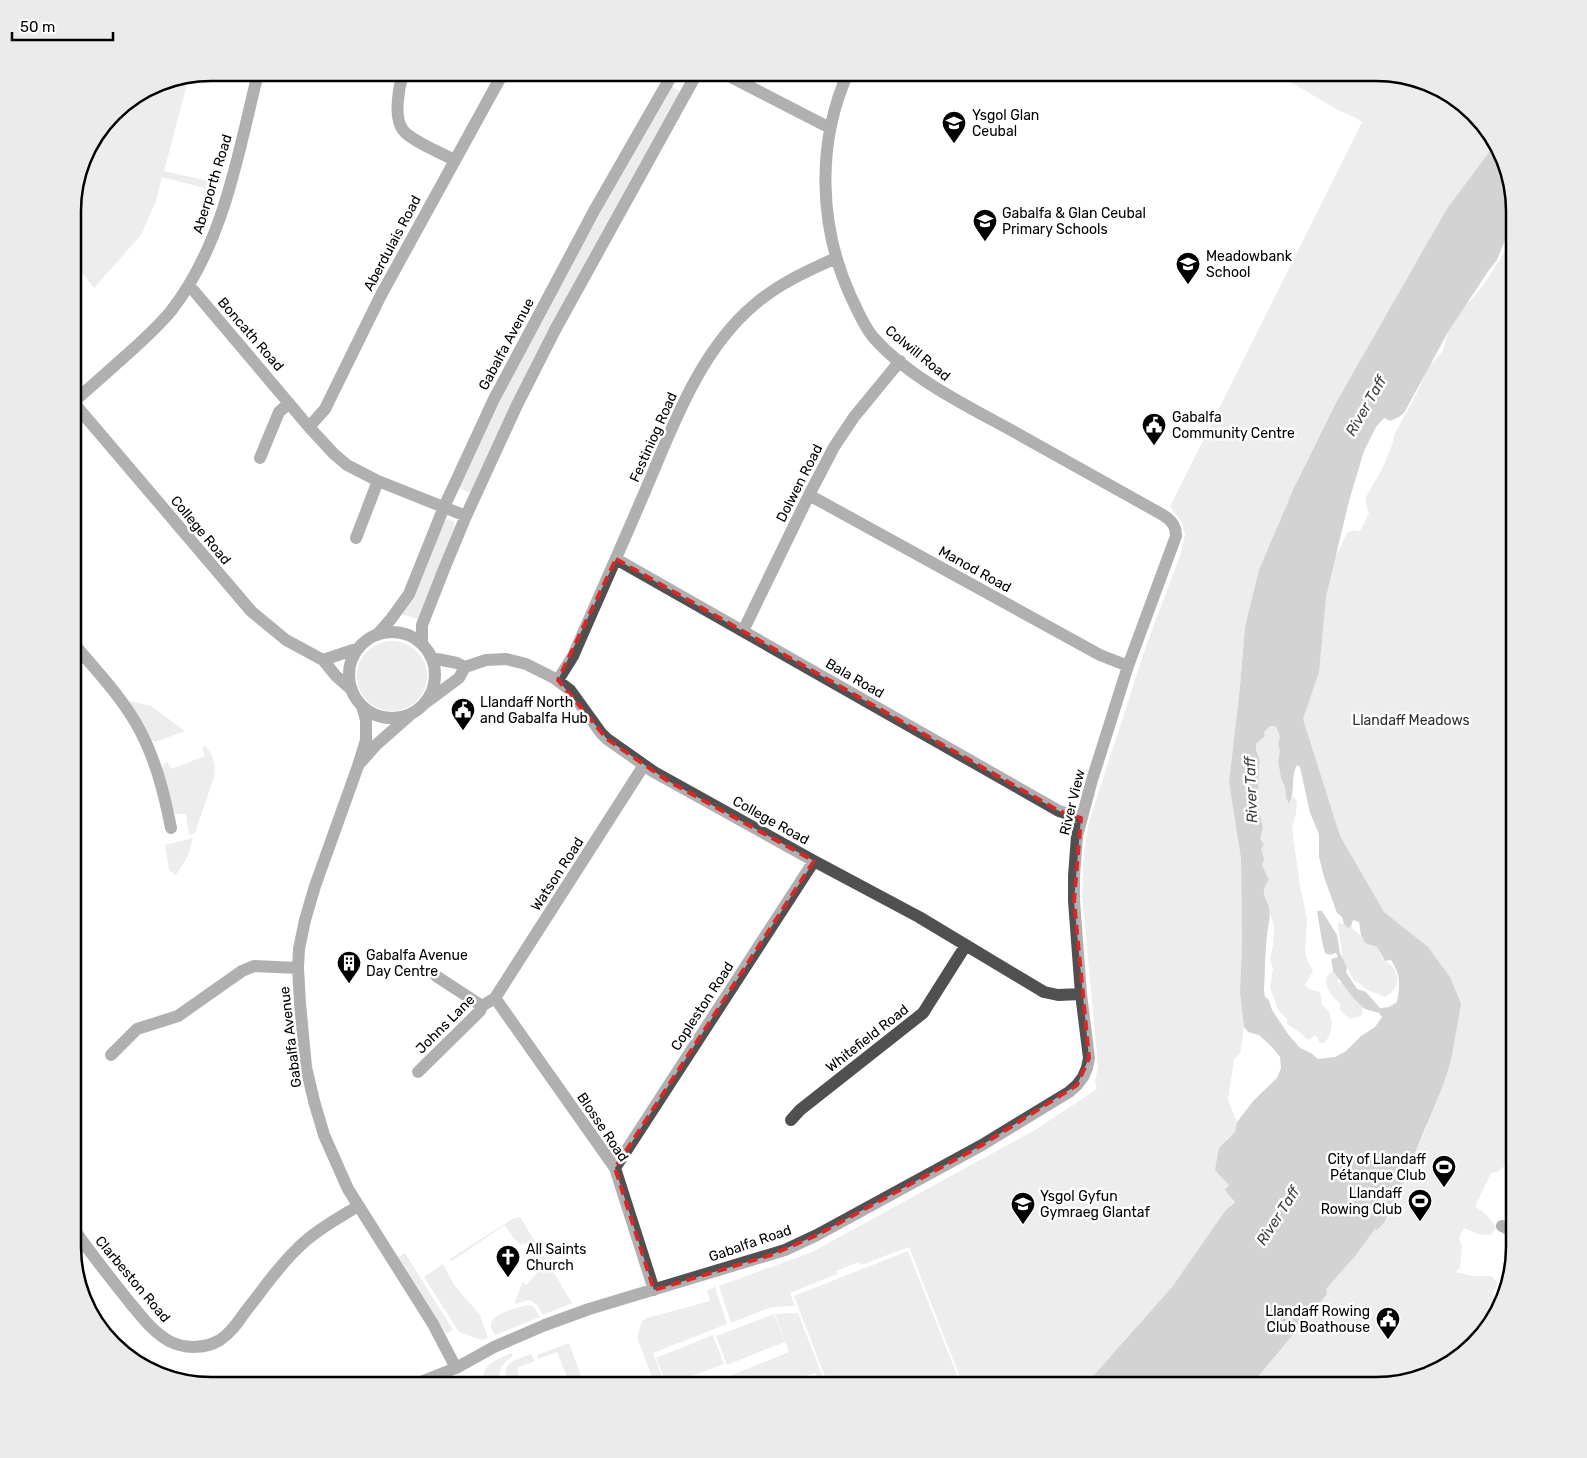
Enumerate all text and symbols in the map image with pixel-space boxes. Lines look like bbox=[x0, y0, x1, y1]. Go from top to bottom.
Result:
scale bar bbox=[12, 10, 114, 42]
text: 50 m bbox=[20, 18, 55, 36]
place label: Ysgol Glan Ceubal bbox=[972, 107, 1039, 140]
school or university icon: Ysgol Glan Ceubal bbox=[941, 110, 967, 144]
street label: Aberporth Road bbox=[189, 132, 236, 236]
street label: Aberdulais Road bbox=[360, 193, 425, 294]
place label: Gabalfa & Glan Ceubal Primary Schools bbox=[1002, 205, 1146, 238]
school or university icon: Gabalfa & Glan Ceubal Primary Schools bbox=[972, 208, 998, 242]
place label: Meadowbank School bbox=[1206, 248, 1293, 281]
school or university icon: Meadowbank School bbox=[1175, 251, 1201, 285]
street label: Boncath Road bbox=[214, 294, 287, 375]
street label: Gabalfa Avenue bbox=[475, 295, 538, 393]
street label: Colwill Road bbox=[882, 322, 954, 385]
water label: River Taff bbox=[1342, 371, 1391, 439]
street label: Festiniog Road bbox=[626, 390, 681, 485]
place label: Gabalfa Community Centre bbox=[1172, 409, 1295, 442]
public building icon: Gabalfa Community Centre bbox=[1141, 412, 1167, 446]
street label: Dolwen Road bbox=[773, 441, 826, 525]
street label: College Road bbox=[167, 492, 234, 568]
street label: Manod Road bbox=[936, 543, 1014, 596]
street label: Bala Road bbox=[822, 655, 887, 702]
place label: Llandaff North and Gabalfa Hub bbox=[480, 694, 588, 727]
public building icon: Llandaff North and Gabalfa Hub bbox=[450, 697, 476, 731]
park label: Llandaff Meadows bbox=[1352, 712, 1470, 729]
water label: River Taff bbox=[1241, 755, 1261, 823]
street label: River View bbox=[1056, 767, 1089, 837]
street label: College Road bbox=[730, 792, 812, 848]
street label: Watson Road bbox=[527, 834, 588, 914]
place label: Gabalfa Avenue Day Centre bbox=[366, 947, 468, 980]
building icon: Gabalfa Avenue Day Centre bbox=[336, 950, 362, 984]
street label: Copleston Road bbox=[667, 959, 738, 1054]
street label: Gabalfa Avenue bbox=[276, 985, 305, 1089]
street label: Johns Lane bbox=[412, 991, 478, 1057]
street label: Whitefield Road bbox=[823, 1001, 912, 1076]
street label: Blosse Road bbox=[573, 1090, 632, 1165]
place label: City of Llandaff Pétanque Club bbox=[1327, 1151, 1426, 1184]
sports icon: City of Llandaff Pétanque Club bbox=[1431, 1154, 1457, 1188]
water label: River Taff bbox=[1252, 1182, 1305, 1249]
place label: Llandaff Rowing Club bbox=[1321, 1185, 1402, 1218]
place label: Ysgol Gyfun Gymraeg Glantaf bbox=[1040, 1188, 1150, 1221]
sports icon: Llandaff Rowing Club bbox=[1407, 1188, 1433, 1222]
school or university icon: Ysgol Gyfun Gymraeg Glantaf bbox=[1010, 1191, 1036, 1225]
street label: Gabalfa Road bbox=[707, 1221, 794, 1266]
street label: Clarbeston Road bbox=[91, 1233, 174, 1326]
place label: All Saints Church bbox=[526, 1241, 586, 1274]
church icon: All Saints Church bbox=[495, 1244, 521, 1278]
place label: Llandaff Rowing Club Boathouse bbox=[1265, 1303, 1370, 1336]
public building icon: Llandaff Rowing Club Boathouse bbox=[1375, 1306, 1401, 1340]

